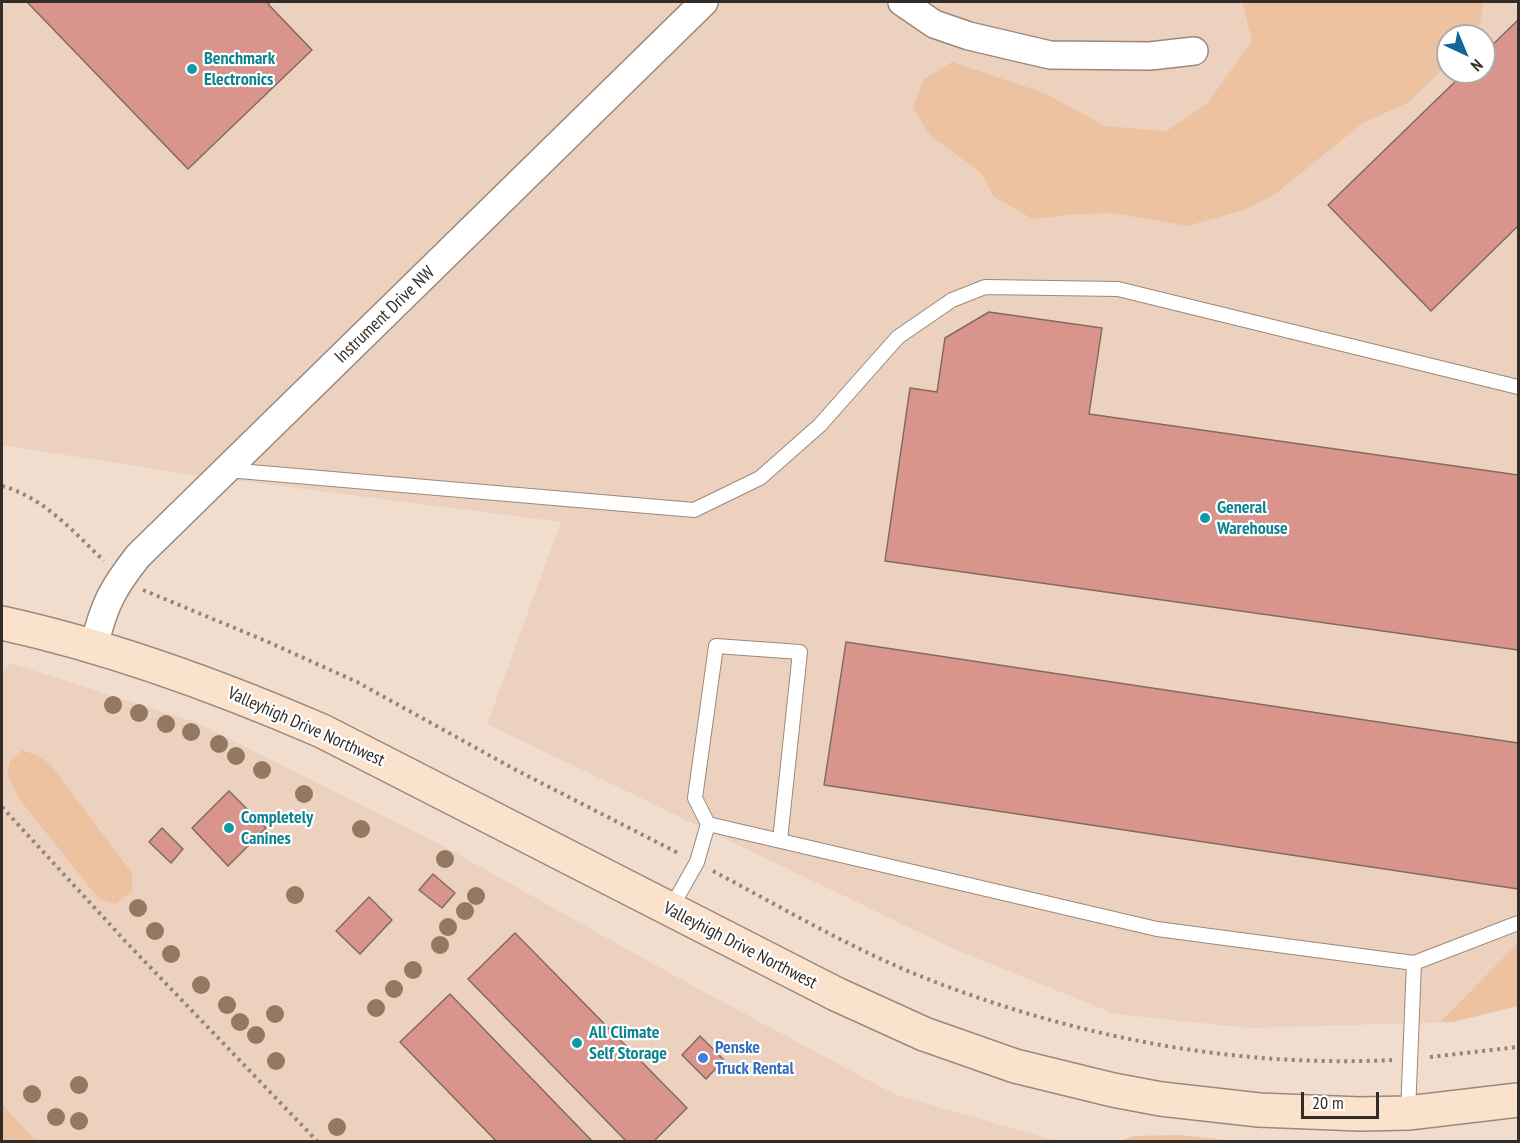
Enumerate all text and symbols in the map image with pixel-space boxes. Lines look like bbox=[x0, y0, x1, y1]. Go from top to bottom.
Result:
north arrow bbox=[1436, 24, 1496, 84]
place label: Benchmark Electronics bbox=[204, 48, 275, 90]
text: N bbox=[1467, 55, 1487, 76]
marker: Benchmark Electronics bbox=[185, 62, 199, 76]
street label: Instrument Drive NW bbox=[331, 262, 439, 368]
place label: General Warehouse bbox=[1217, 497, 1288, 540]
marker: General Warehouse bbox=[1198, 511, 1212, 525]
street label: Valleyhigh Drive Northwest bbox=[224, 683, 388, 771]
place label: Completely Canines bbox=[241, 807, 313, 850]
marker: Completely Canines bbox=[222, 821, 236, 835]
street label: Valleyhigh Drive Northwest bbox=[660, 898, 820, 994]
place label: All Climate Self Storage bbox=[589, 1022, 667, 1064]
marker: All Climate Self Storage bbox=[570, 1036, 584, 1050]
place label: Penske Truck Rental bbox=[715, 1037, 794, 1080]
marker: Penske Truck Rental bbox=[696, 1051, 710, 1065]
scale bar bbox=[1304, 1080, 1382, 1118]
text: 20 m bbox=[1312, 1091, 1344, 1114]

